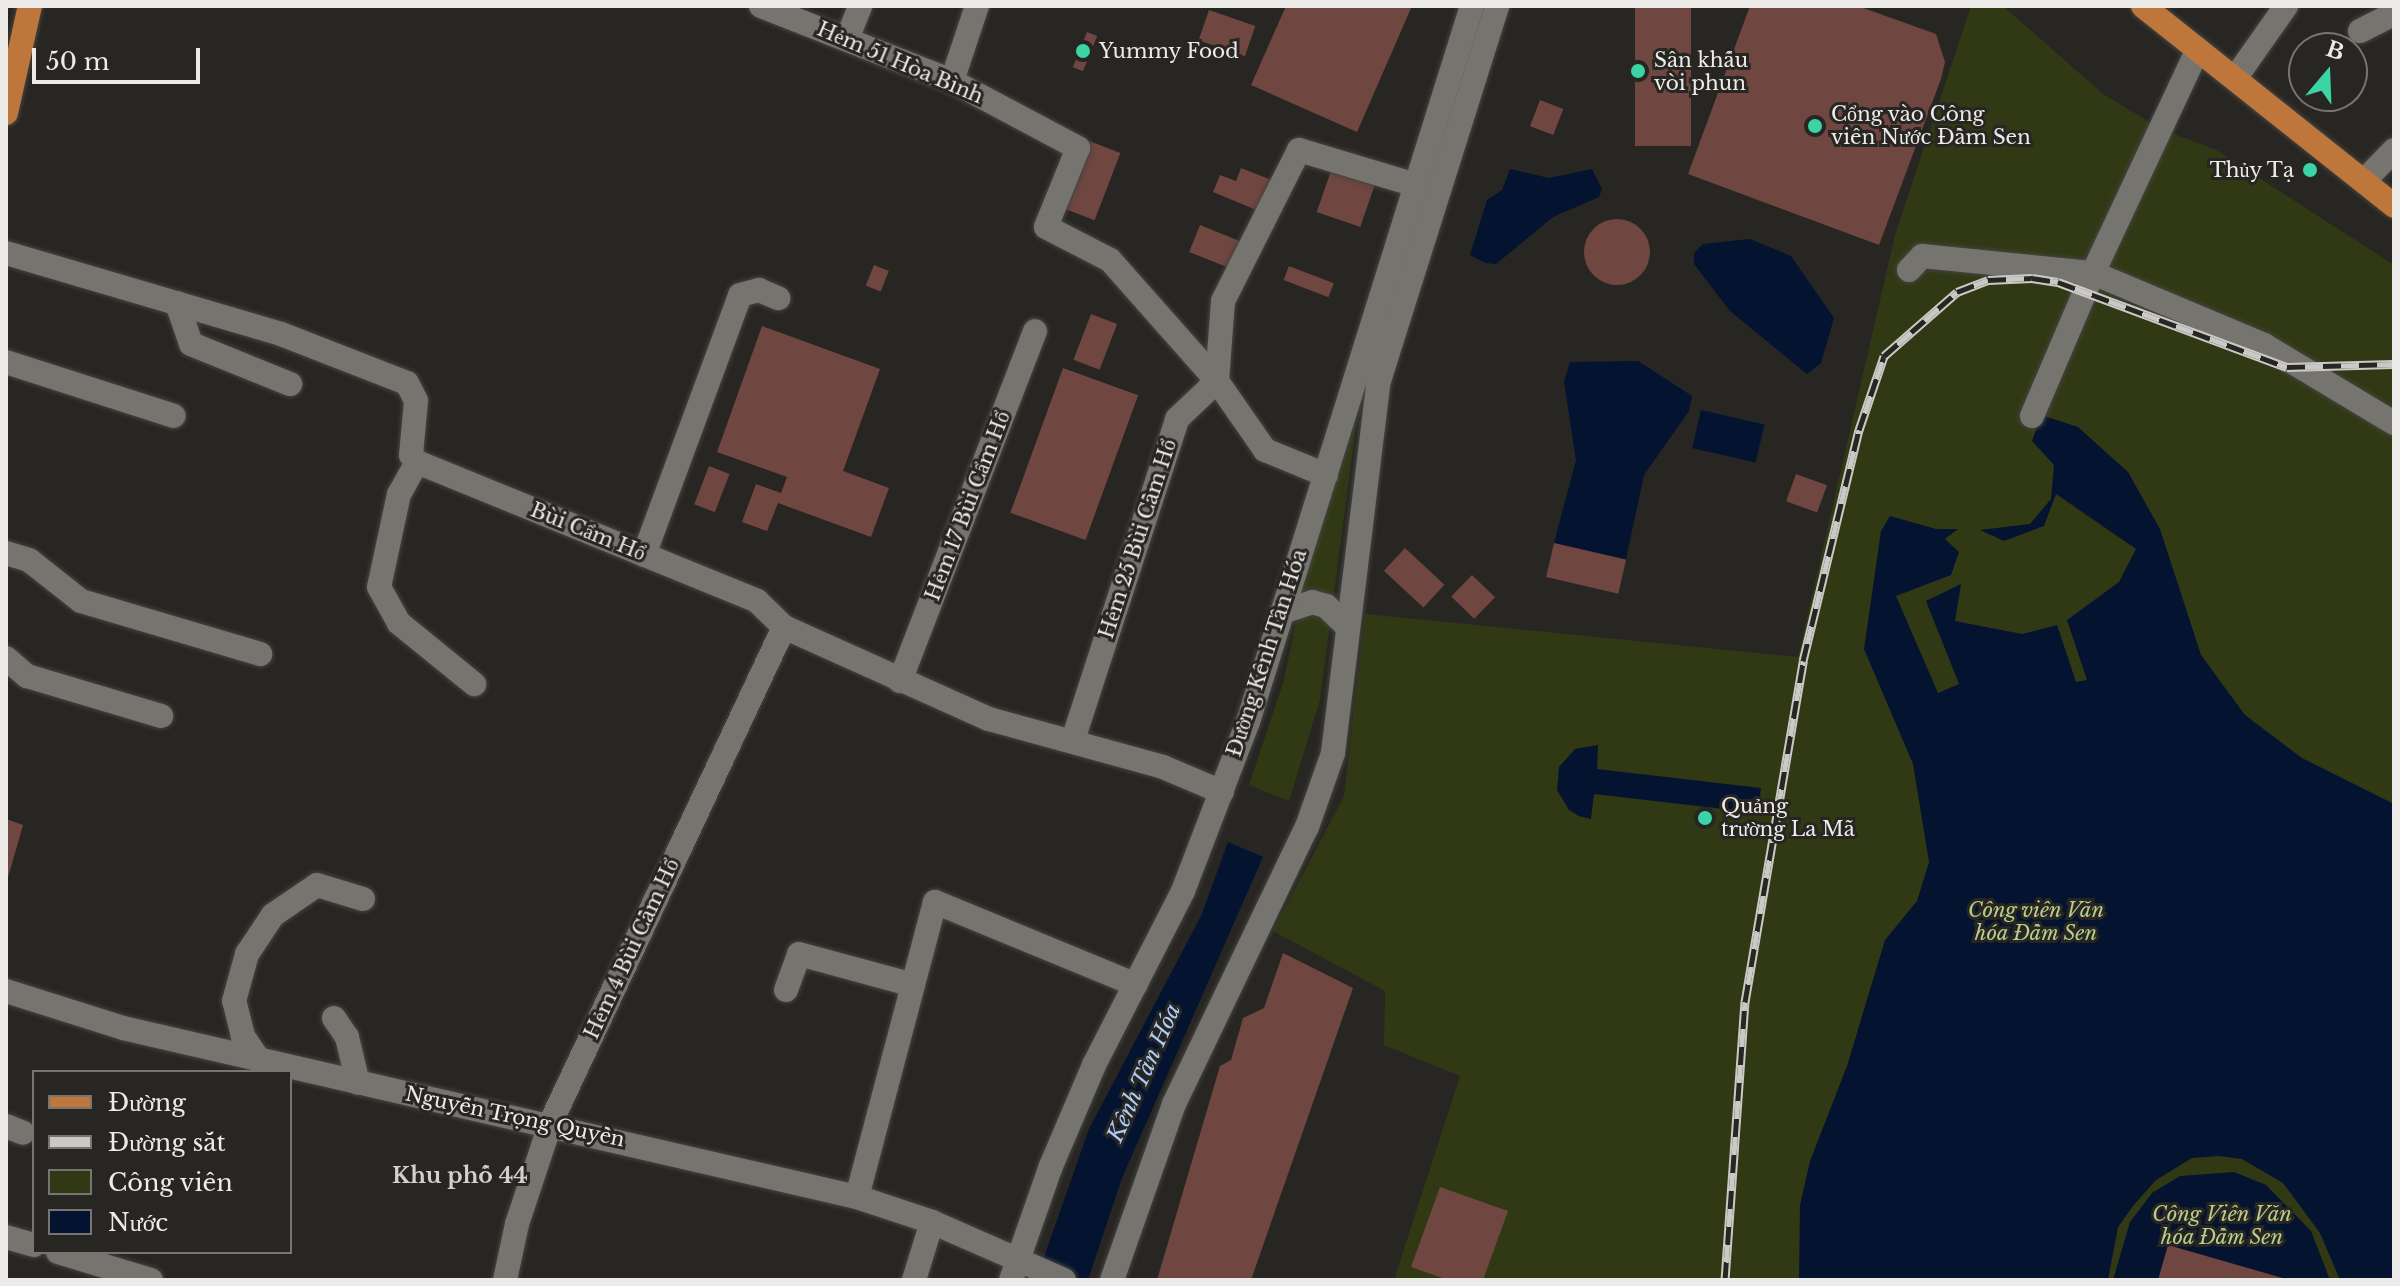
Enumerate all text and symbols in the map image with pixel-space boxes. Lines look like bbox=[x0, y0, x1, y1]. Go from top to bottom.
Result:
street label: Hẻm 51 Hòa Bình bbox=[813, 17, 987, 109]
scale bar bbox=[36, 32, 204, 82]
north arrow bbox=[2288, 32, 2368, 112]
text: B bbox=[2323, 35, 2348, 66]
place label: Yummy Food bbox=[1099, 39, 1239, 63]
marker: Yummy Food bbox=[1074, 42, 1092, 60]
text: 50 m bbox=[46, 47, 109, 76]
place label: Sân khấu vòi phun bbox=[1654, 48, 1748, 95]
marker: Sân khấu vòi phun bbox=[1629, 62, 1647, 80]
place label: Cổng vào Công viên Nước Đầm Sen bbox=[1831, 102, 2031, 149]
marker: Cổng vào Công viên Nước Đầm Sen bbox=[1806, 117, 1824, 135]
place label: Thủy Tạ bbox=[2209, 158, 2294, 182]
marker: Thủy Tạ bbox=[2301, 161, 2319, 179]
street label: Hẻm 17 Bùi Cẩm Hổ bbox=[921, 408, 1015, 604]
street label: Hẻm 25 Bùi Cầm Hổ bbox=[1094, 436, 1182, 642]
street label: Bùi Cẩm Hổ bbox=[527, 498, 649, 566]
street label: Đường Kênh Tân Hóa bbox=[1222, 546, 1312, 760]
place label: Quảng trường La Mã bbox=[1721, 794, 1855, 841]
marker: Quảng trường La Mã bbox=[1696, 809, 1714, 827]
street label: Hẻm 4 Bùi Cầm Hổ bbox=[580, 855, 684, 1043]
park label: Công viên Văn hóa Đầm Sen bbox=[1967, 899, 2105, 946]
water label: Kênh Tân Hóa bbox=[1101, 999, 1187, 1147]
legend bbox=[32, 1070, 292, 1254]
street label: Nguyễn Trọng Quyền bbox=[403, 1082, 627, 1152]
text: Đường bbox=[108, 1088, 186, 1117]
text: Đường sắt bbox=[108, 1128, 226, 1157]
district label: Khu phố 44 bbox=[392, 1163, 528, 1189]
text: Công viên bbox=[108, 1168, 233, 1197]
park label: Công Viên Văn hóa Đầm Sen bbox=[2152, 1203, 2292, 1250]
text: Nước bbox=[108, 1208, 168, 1237]

